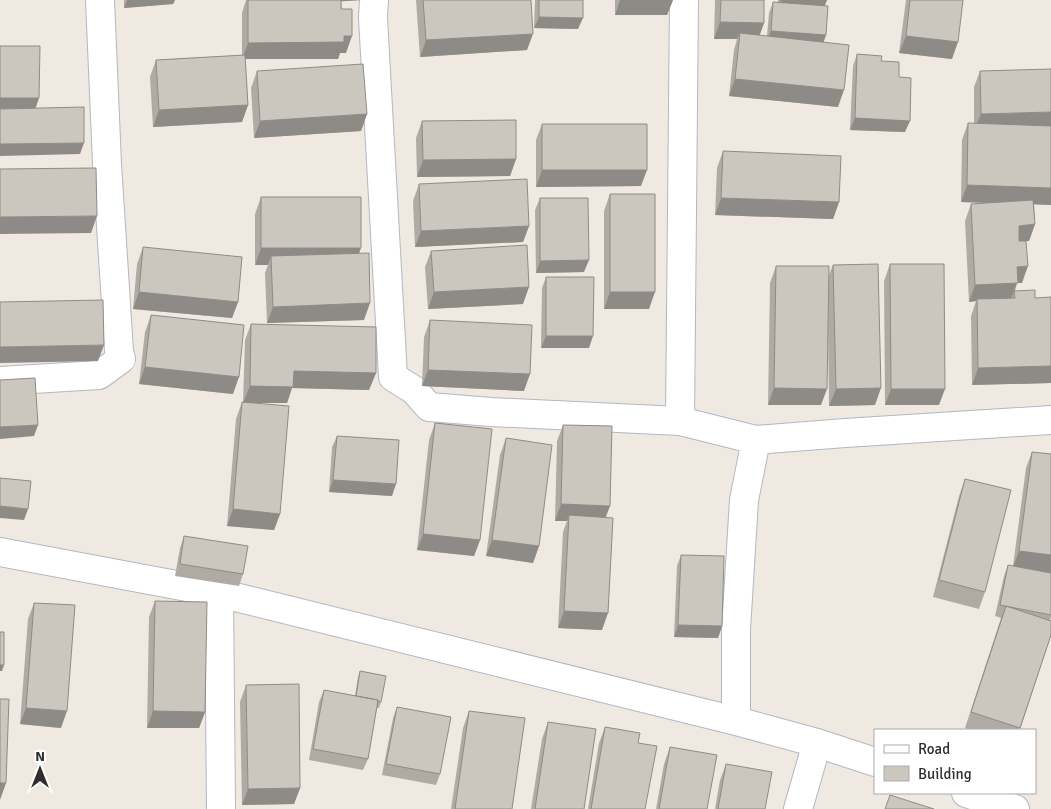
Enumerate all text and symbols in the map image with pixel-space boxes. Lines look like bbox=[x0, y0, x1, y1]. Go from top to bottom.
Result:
legend bbox=[874, 729, 1036, 794]
text: Road bbox=[918, 740, 950, 758]
north arrow bbox=[15, 744, 65, 794]
text: N bbox=[35, 748, 45, 765]
text: Building bbox=[918, 765, 972, 783]

